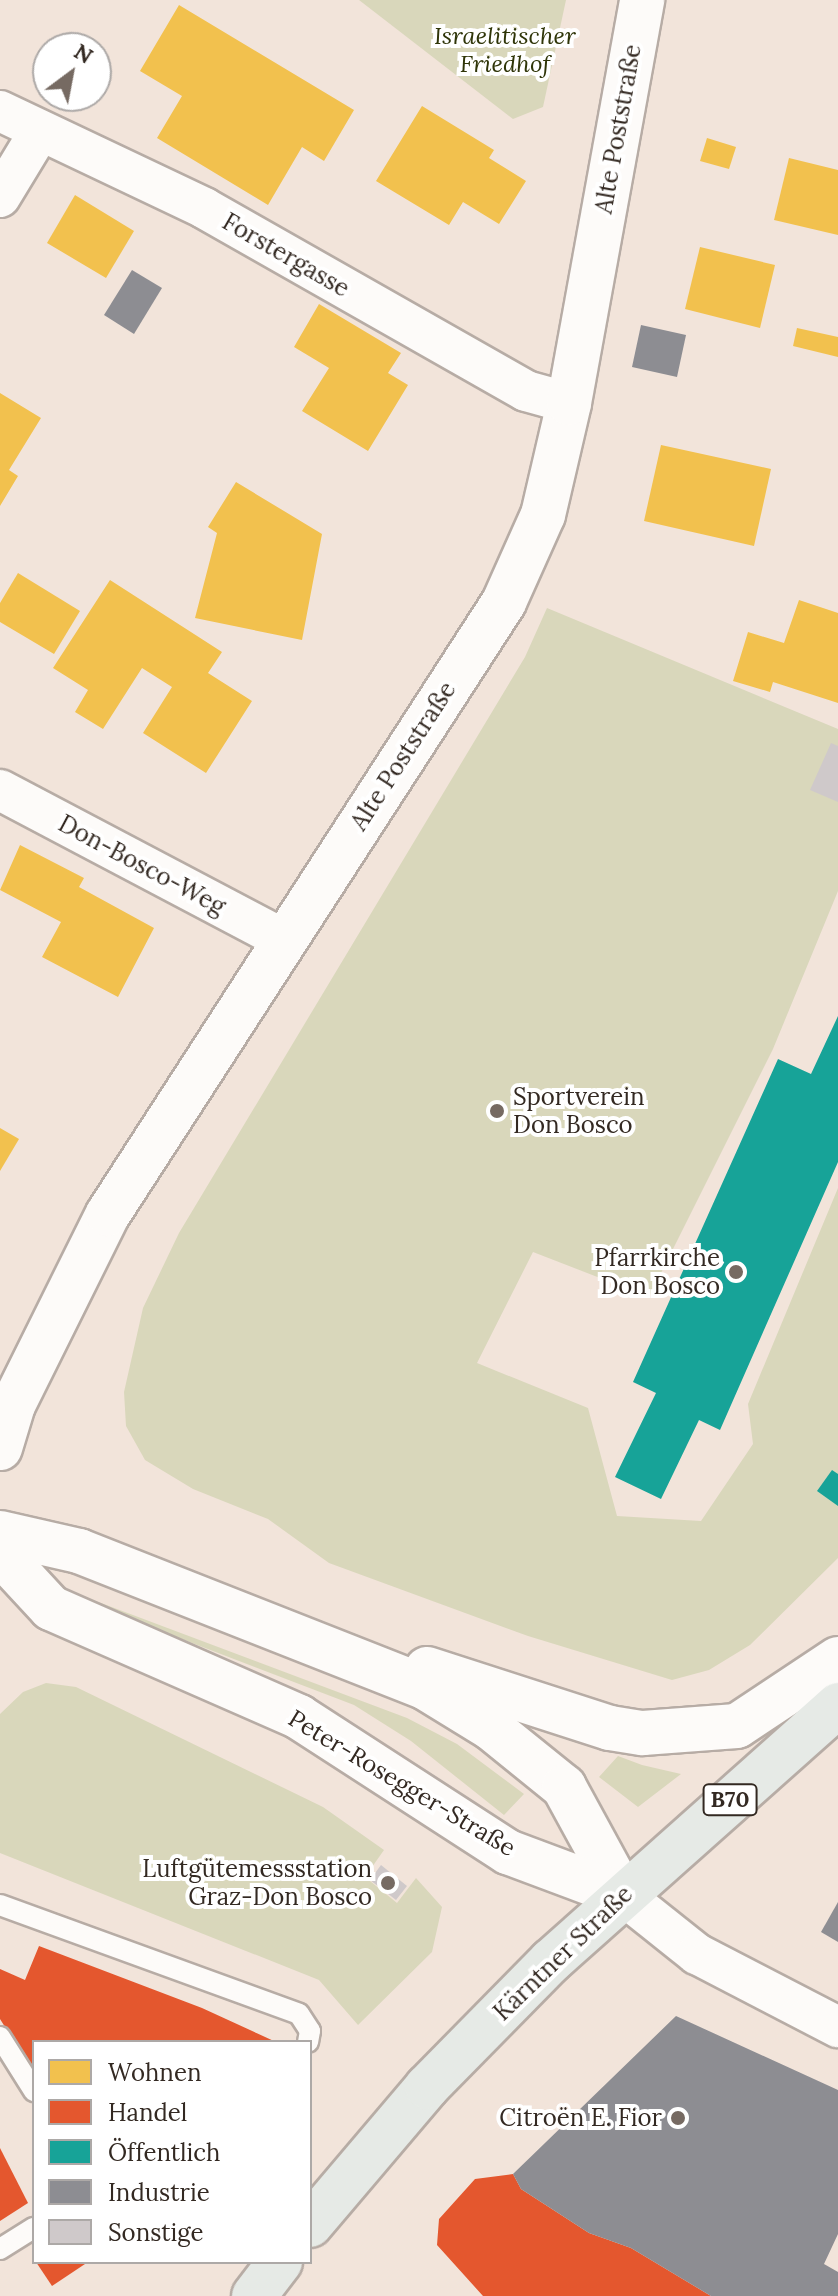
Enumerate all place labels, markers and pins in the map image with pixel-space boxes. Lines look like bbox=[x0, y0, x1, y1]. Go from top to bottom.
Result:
place label: Sportverein Don Bosco bbox=[513, 1083, 645, 1139]
marker: Sportverein Don Bosco bbox=[488, 1102, 506, 1120]
place label: Pfarrkirche Don Bosco bbox=[594, 1244, 720, 1300]
marker: Pfarrkirche Don Bosco bbox=[727, 1263, 745, 1281]
place label: Luftgütemessstation Graz-Don Bosco bbox=[142, 1855, 372, 1911]
marker: Luftgütemessstation Graz-Don Bosco bbox=[379, 1874, 397, 1892]
place label: Citroën E. Fior bbox=[499, 2104, 662, 2132]
marker: Citroën E. Fior bbox=[669, 2109, 687, 2127]

